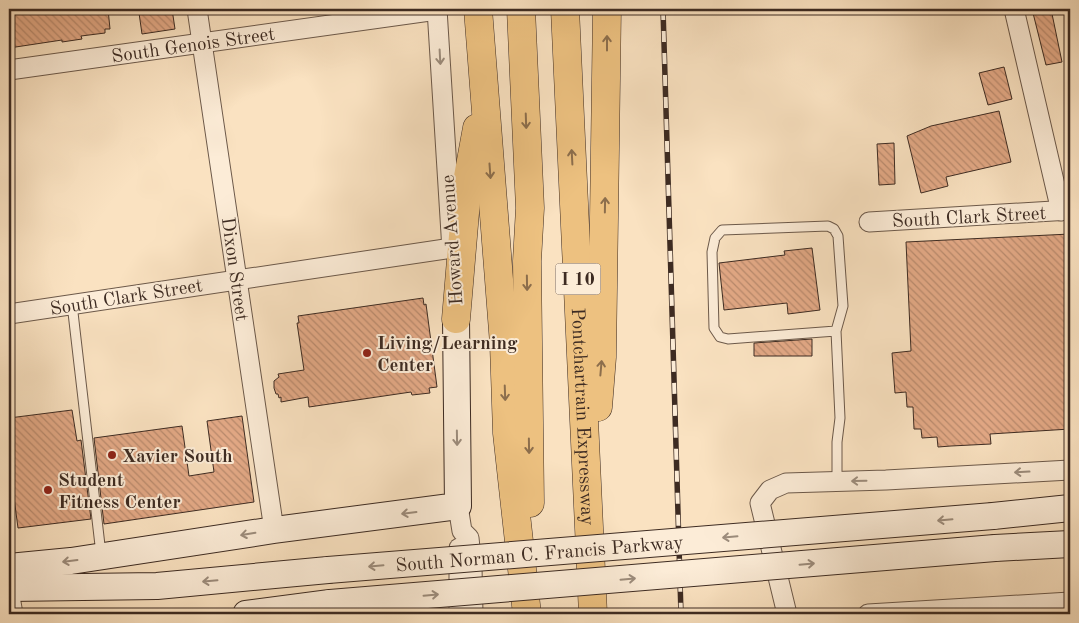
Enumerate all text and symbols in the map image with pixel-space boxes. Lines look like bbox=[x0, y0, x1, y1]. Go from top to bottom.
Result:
street label: South Genois Street bbox=[110, 26, 276, 67]
one-way arrow bbox=[602, 35, 612, 51]
one-way arrow bbox=[436, 49, 445, 65]
one-way arrow bbox=[521, 112, 531, 129]
one-way arrow bbox=[567, 150, 576, 166]
one-way arrow bbox=[486, 162, 495, 178]
street label: Howard Avenue bbox=[439, 174, 468, 306]
one-way arrow bbox=[600, 197, 610, 214]
street label: South Clark Street bbox=[892, 205, 1047, 232]
street label: Dixon Street bbox=[217, 216, 250, 323]
road number: I 10 bbox=[556, 264, 600, 294]
one-way arrow bbox=[522, 275, 532, 291]
street label: South Clark Street bbox=[49, 277, 204, 320]
street label: Pontchartrain Expressway bbox=[567, 307, 596, 526]
place label: Living/Learning Center bbox=[377, 335, 518, 376]
marker: Living/Learning Center bbox=[361, 347, 373, 359]
one-way arrow bbox=[597, 360, 606, 376]
one-way arrow bbox=[501, 384, 510, 400]
one-way arrow bbox=[452, 430, 462, 446]
one-way arrow bbox=[525, 438, 534, 454]
place label: Xavier South bbox=[122, 448, 233, 467]
marker: Xavier South bbox=[106, 449, 118, 461]
one-way arrow bbox=[1014, 468, 1030, 477]
place label: Student Fitness Center bbox=[58, 472, 181, 513]
one-way arrow bbox=[852, 476, 868, 486]
marker: Student Fitness Center bbox=[42, 484, 54, 496]
one-way arrow bbox=[402, 508, 418, 518]
one-way arrow bbox=[937, 515, 953, 525]
one-way arrow bbox=[241, 529, 257, 539]
one-way arrow bbox=[723, 533, 739, 542]
street label: South Norman C. Francis Parkway bbox=[395, 534, 684, 576]
one-way arrow bbox=[63, 556, 79, 566]
one-way arrow bbox=[799, 559, 815, 568]
one-way arrow bbox=[369, 562, 385, 571]
one-way arrow bbox=[619, 574, 635, 583]
one-way arrow bbox=[202, 576, 218, 586]
one-way arrow bbox=[423, 590, 439, 600]

